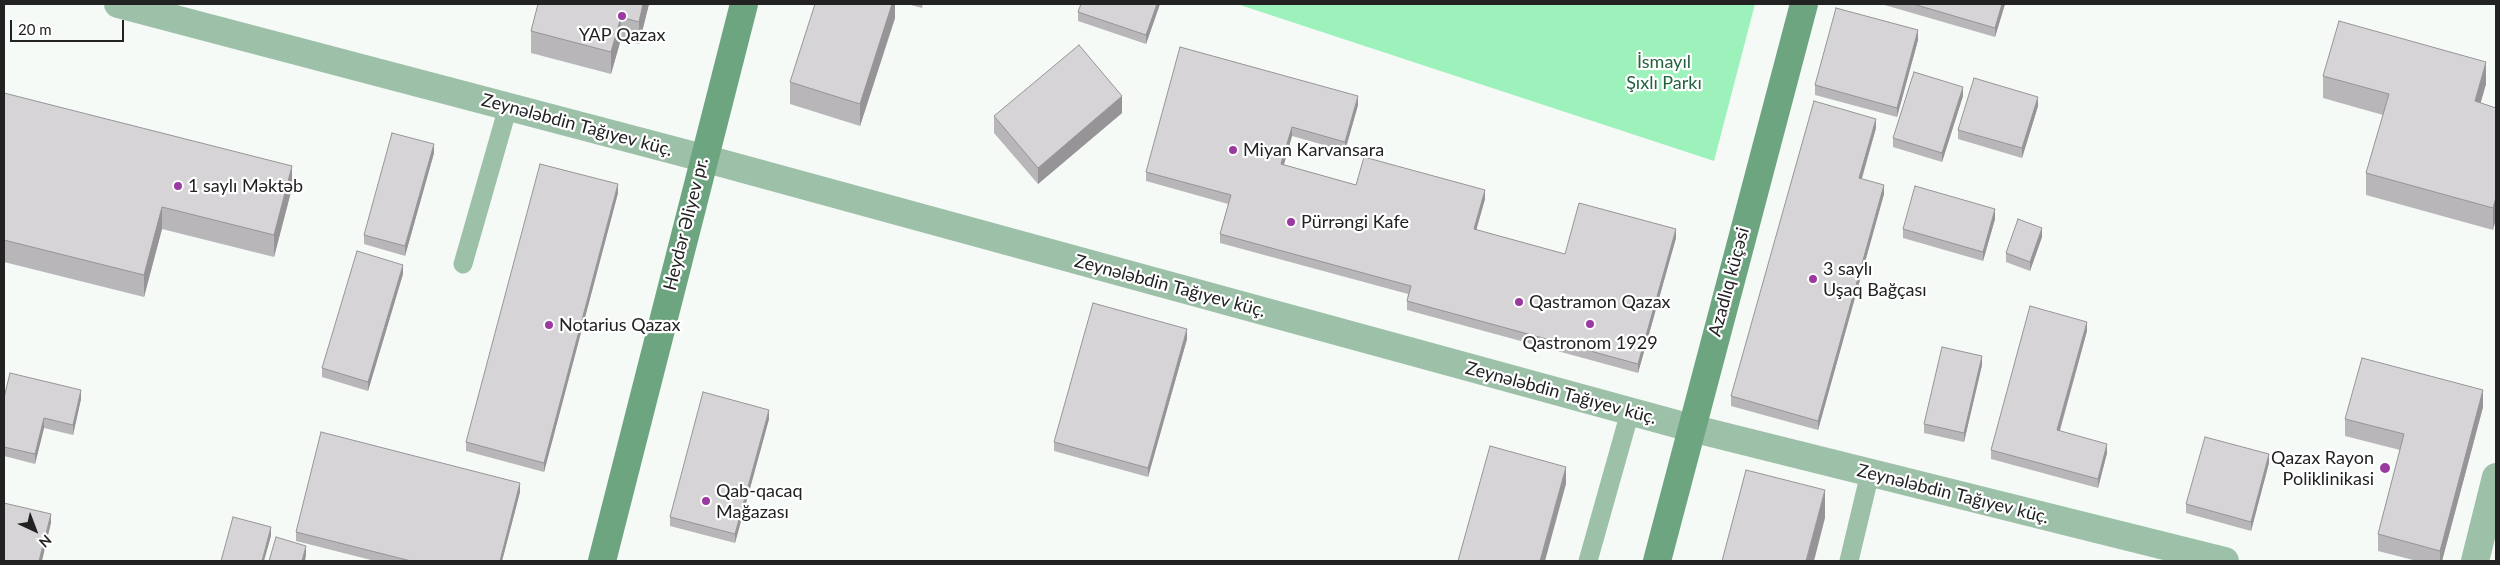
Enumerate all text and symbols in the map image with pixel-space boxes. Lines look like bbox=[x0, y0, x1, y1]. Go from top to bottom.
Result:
scale bar bbox=[12, 10, 126, 42]
marker: YAP Qazax bbox=[616, 10, 628, 22]
text: 20 m bbox=[18, 20, 52, 38]
place label: YAP Qazax bbox=[579, 24, 665, 46]
park label: İsmayıl Şıxlı Parkı bbox=[1626, 51, 1702, 94]
street label: Zeynələbdin Tağıyev küç. bbox=[479, 89, 675, 161]
place label: Miyan Karvansara bbox=[1243, 139, 1384, 161]
marker: Miyan Karvansara bbox=[1227, 144, 1239, 156]
street label: Heydər Əliyev pr. bbox=[659, 155, 713, 293]
place label: 1 saylı Məktəb bbox=[188, 175, 303, 197]
marker: 1 saylı Məktəb bbox=[172, 180, 184, 192]
place label: Pürrəngi Kafe bbox=[1301, 211, 1409, 233]
marker: Pürrəngi Kafe bbox=[1285, 216, 1297, 228]
street label: Azadlıq küçəsi bbox=[1704, 225, 1754, 339]
street label: Zeynələbdin Tağıyev küç. bbox=[1072, 250, 1268, 322]
place label: 3 saylı Uşaq Bağçası bbox=[1823, 258, 1927, 300]
marker: 3 saylı Uşaq Bağçası bbox=[1807, 273, 1819, 285]
place label: Qastramon Qazax bbox=[1529, 291, 1671, 313]
marker: Qastramon Qazax bbox=[1513, 296, 1525, 308]
place label: Notarius Qazax bbox=[559, 314, 680, 336]
marker: Qastronom 1929 bbox=[1584, 318, 1596, 330]
marker: Notarius Qazax bbox=[543, 319, 555, 331]
place label: Qastronom 1929 bbox=[1522, 332, 1658, 354]
street label: Zeynələbdin Tağıyev küç. bbox=[1463, 357, 1659, 429]
place label: Qazax Rayon Poliklinikasi bbox=[2271, 447, 2374, 489]
street label: Zeynələbdin Tağıyev küç. bbox=[1855, 460, 2051, 528]
marker: Qazax Rayon Poliklinikasi bbox=[2378, 461, 2392, 475]
place label: Qab-qacaq Mağazası bbox=[716, 480, 803, 522]
marker: Qab-qacaq Mağazası bbox=[700, 495, 712, 507]
north arrow bbox=[10, 505, 60, 555]
text: N bbox=[36, 531, 55, 551]

